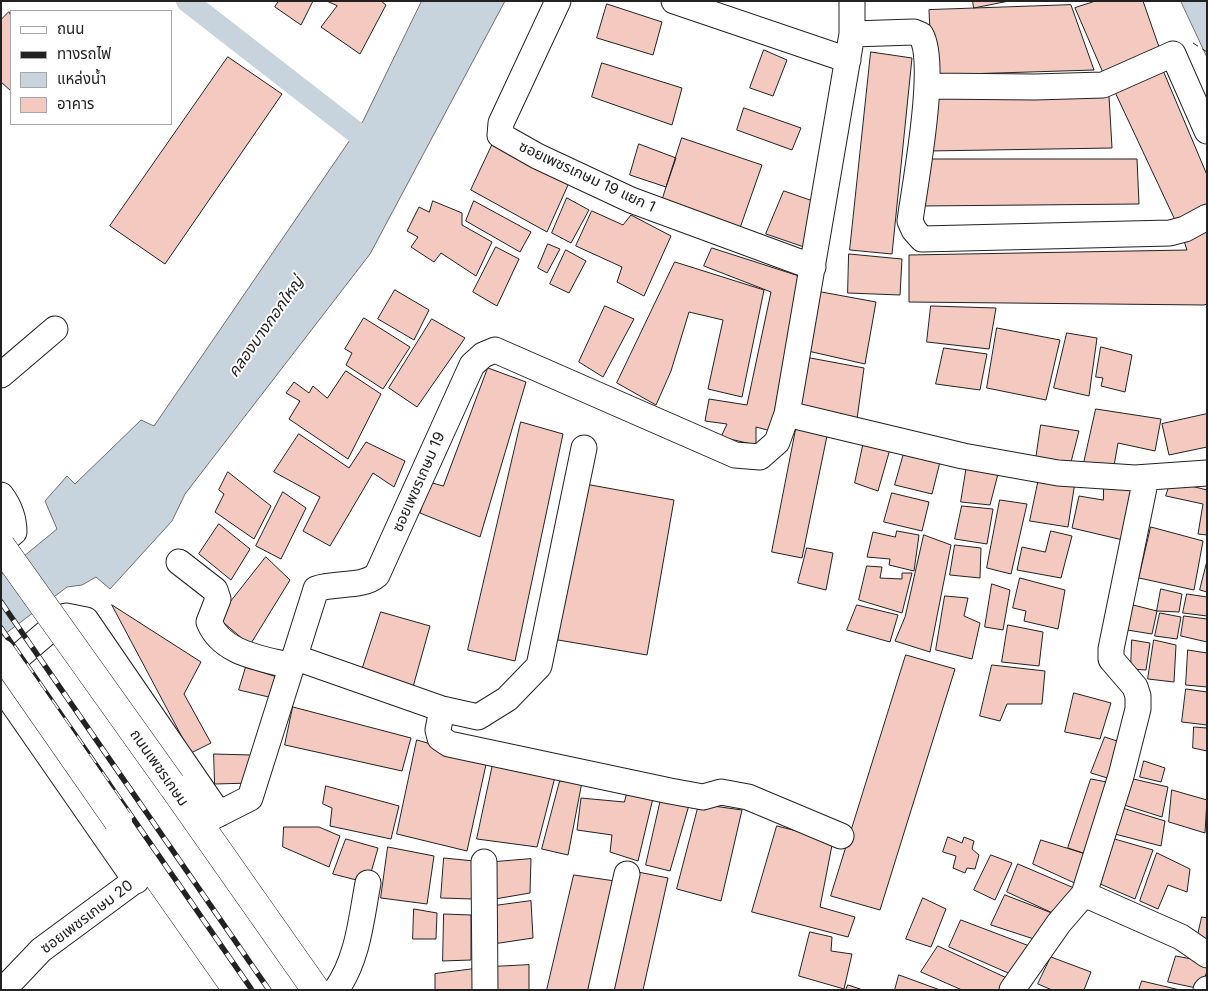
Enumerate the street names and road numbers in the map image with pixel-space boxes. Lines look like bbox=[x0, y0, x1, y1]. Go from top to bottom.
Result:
street label: ซอยเพชรเกษม 19 แยก 1 bbox=[516, 137, 658, 217]
street label: ซอยเพชรเกษม 19 bbox=[389, 429, 449, 535]
street label: ถนนเพชรเกษม bbox=[126, 726, 192, 810]
street label: ซอยเพชรเกษม 20 bbox=[37, 876, 137, 958]

